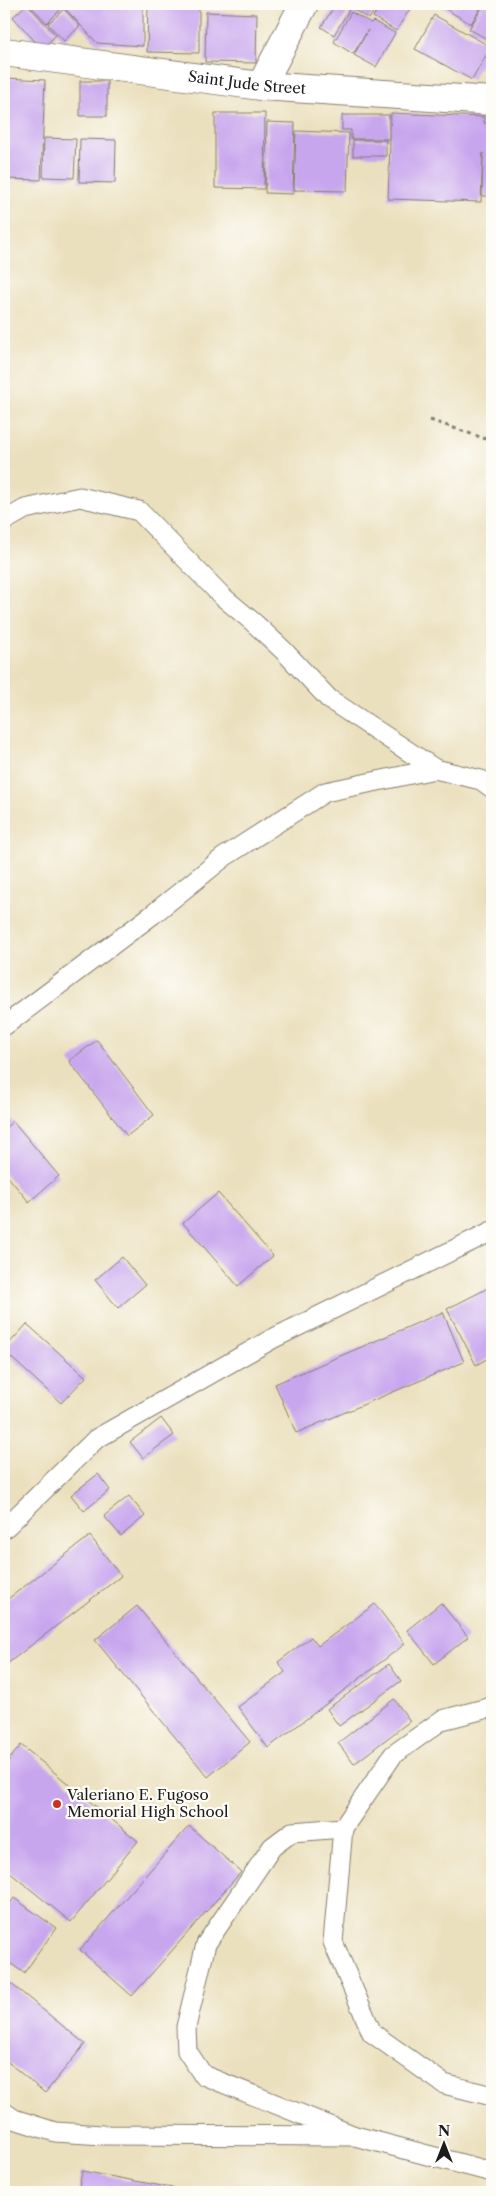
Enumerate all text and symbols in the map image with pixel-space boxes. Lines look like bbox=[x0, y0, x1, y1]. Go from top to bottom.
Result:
street label: Saint Jude Street bbox=[187, 66, 307, 98]
place label: Valeriano E. Fugoso Memorial High School bbox=[66, 1785, 229, 1821]
marker: Valeriano E. Fugoso Memorial High School bbox=[51, 1798, 63, 1810]
north arrow bbox=[418, 2118, 468, 2168]
text: N bbox=[438, 2122, 450, 2140]

